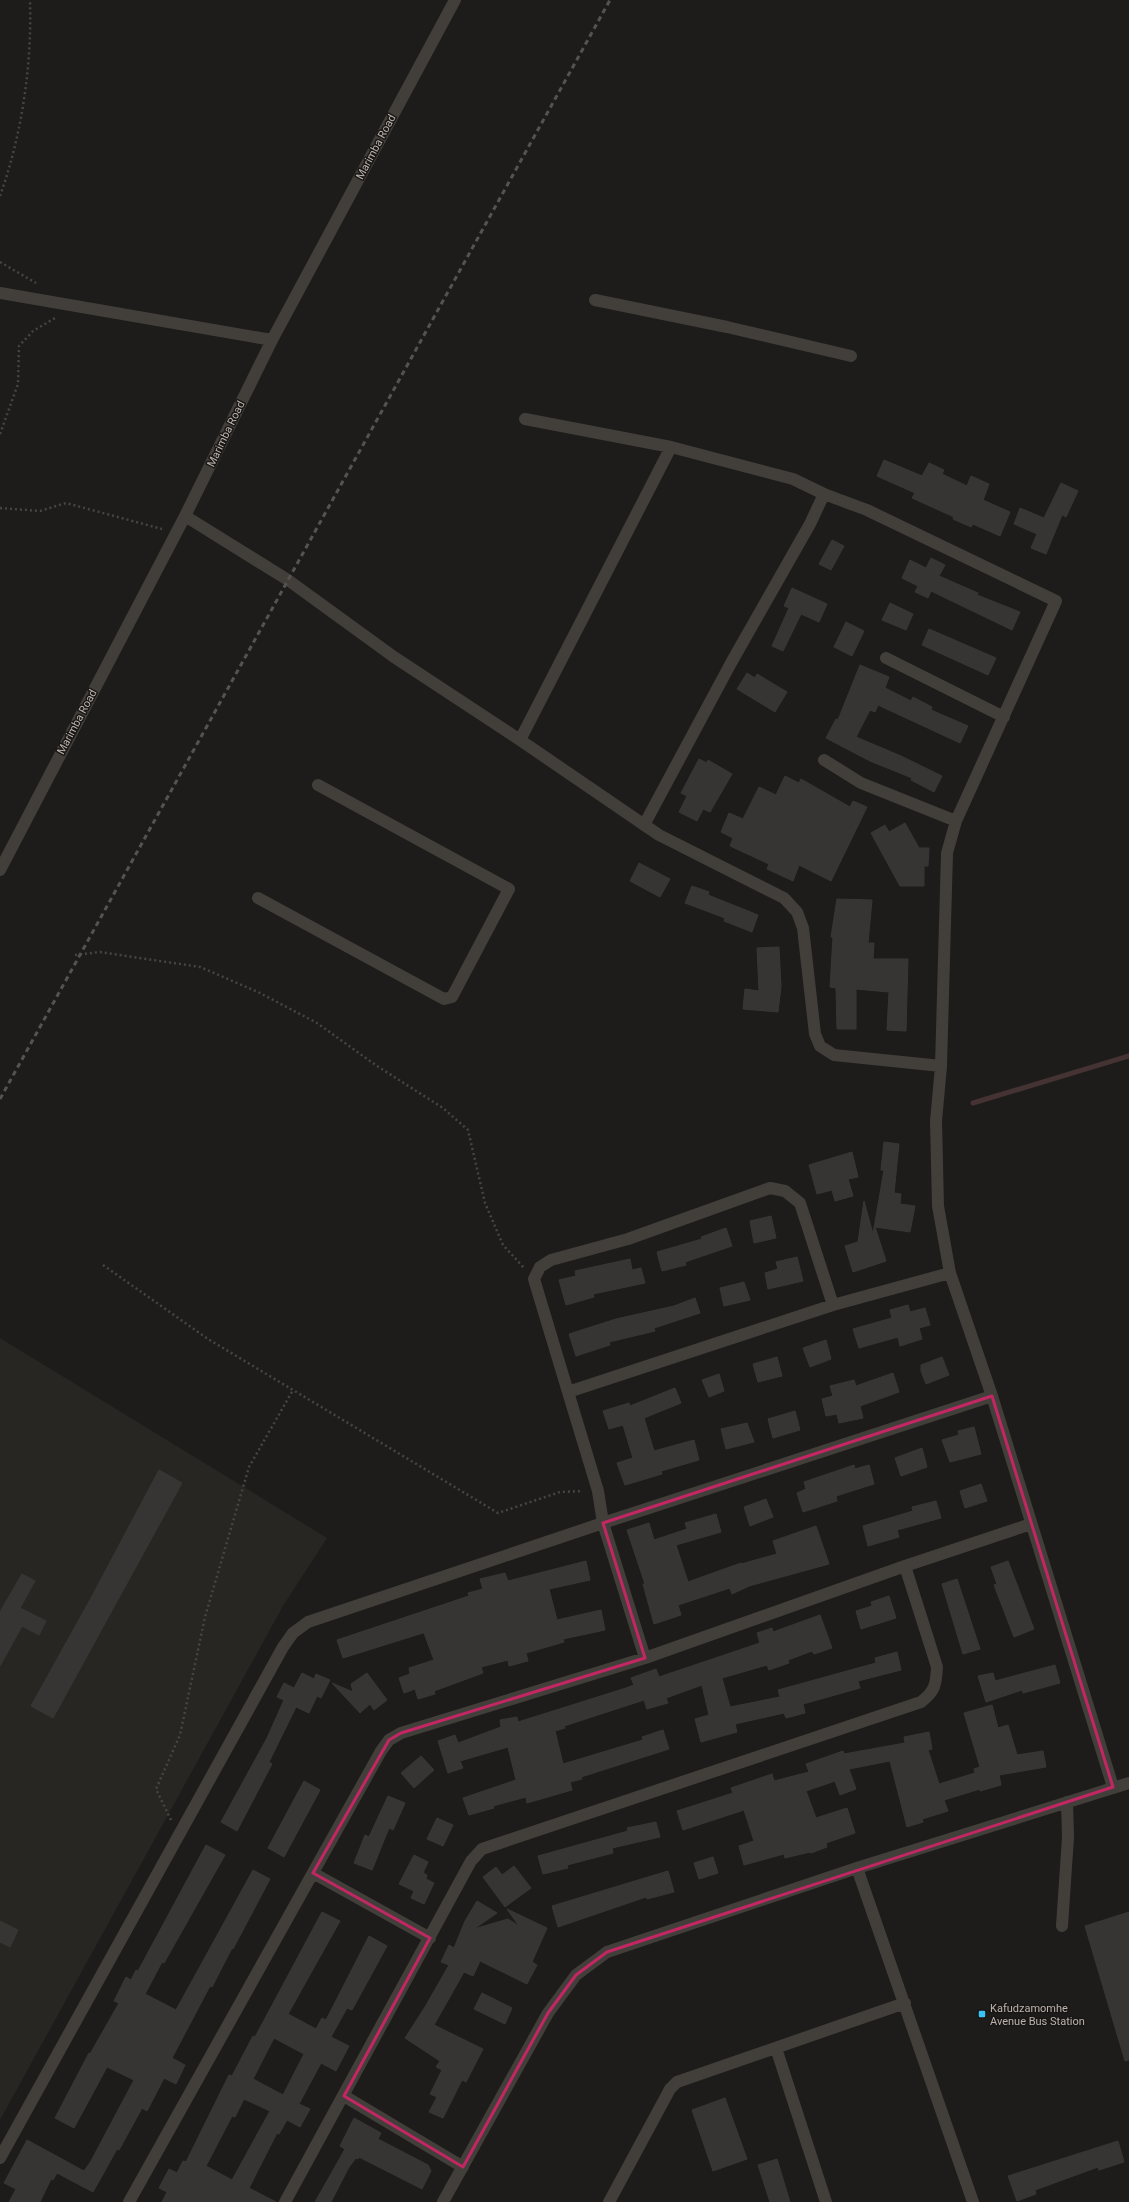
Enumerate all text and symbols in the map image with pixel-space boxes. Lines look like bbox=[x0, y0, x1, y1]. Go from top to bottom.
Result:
street label: Marimba Road bbox=[353, 112, 399, 182]
street label: Marimba Road bbox=[204, 399, 248, 469]
street label: Marimba Road bbox=[54, 687, 100, 757]
place label: Kafudzamomhe Avenue Bus Station bbox=[990, 2002, 1085, 2028]
marker: Kafudzamomhe Avenue Bus Station bbox=[977, 2009, 987, 2019]

